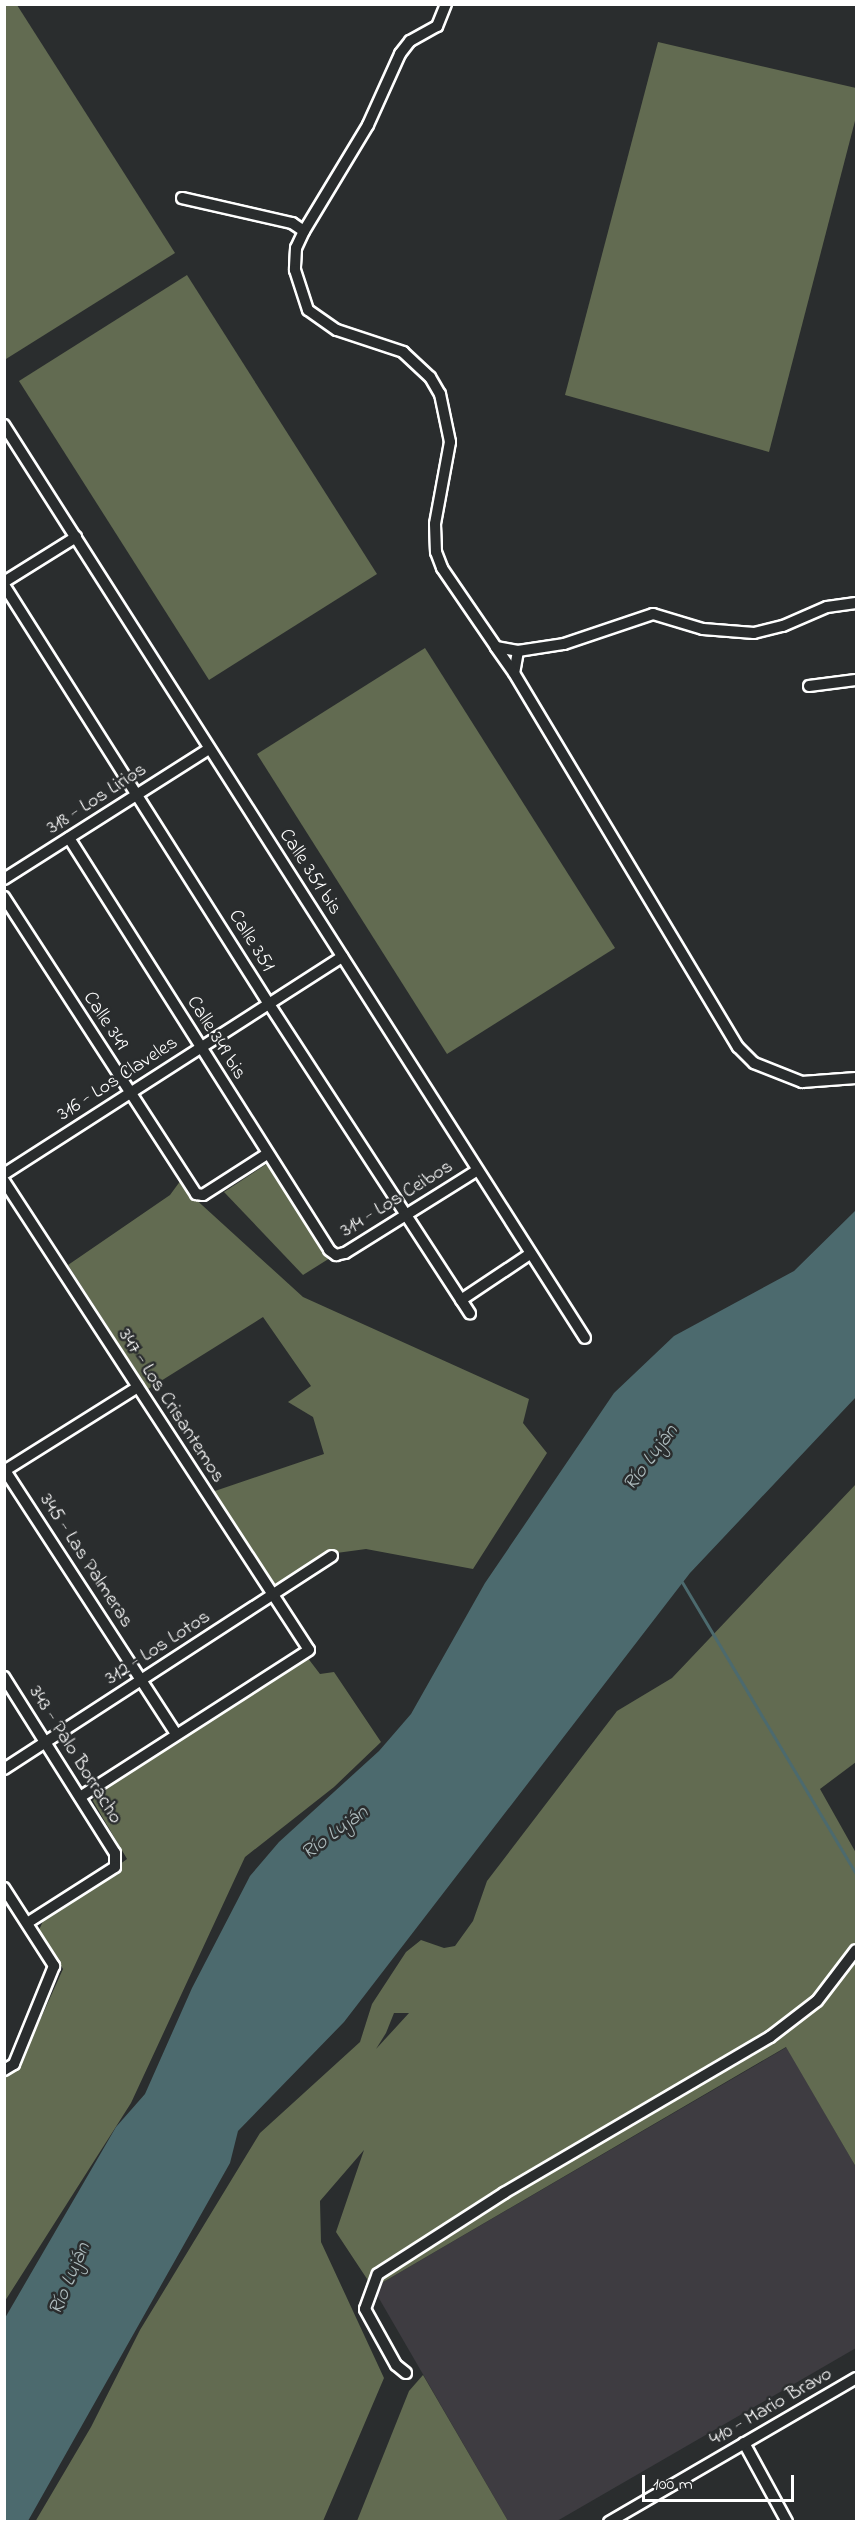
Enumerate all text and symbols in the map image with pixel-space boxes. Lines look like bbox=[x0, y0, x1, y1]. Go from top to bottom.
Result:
street label: 318 - Los Lirios bbox=[43, 758, 151, 840]
street label: Calle 351 bis bbox=[273, 824, 347, 920]
street label: Calle 351 bbox=[223, 906, 279, 976]
street label: Calle 349 bbox=[77, 987, 133, 1055]
street label: Calle 349 bis bbox=[181, 992, 251, 1084]
street label: 316 - Los Claveles bbox=[53, 1031, 183, 1127]
street label: 314 - Los Ceibos bbox=[336, 1155, 458, 1243]
street label: 347 - Los Crisantemos bbox=[112, 1325, 230, 1487]
water label: Río Luján bbox=[618, 1420, 684, 1496]
street label: 345 - Las Palmeras bbox=[34, 1489, 138, 1633]
street label: 312 - Los Lotos bbox=[101, 1605, 215, 1691]
street label: 343 - Palo Borracho bbox=[23, 1682, 127, 1828]
water label: Río Luján bbox=[297, 1800, 373, 1866]
water label: Río Luján bbox=[43, 2239, 97, 2319]
street label: 410 - Mario Bravo bbox=[705, 2362, 837, 2452]
scale bar bbox=[645, 2463, 796, 2501]
text: 100 m bbox=[653, 2472, 693, 2498]

